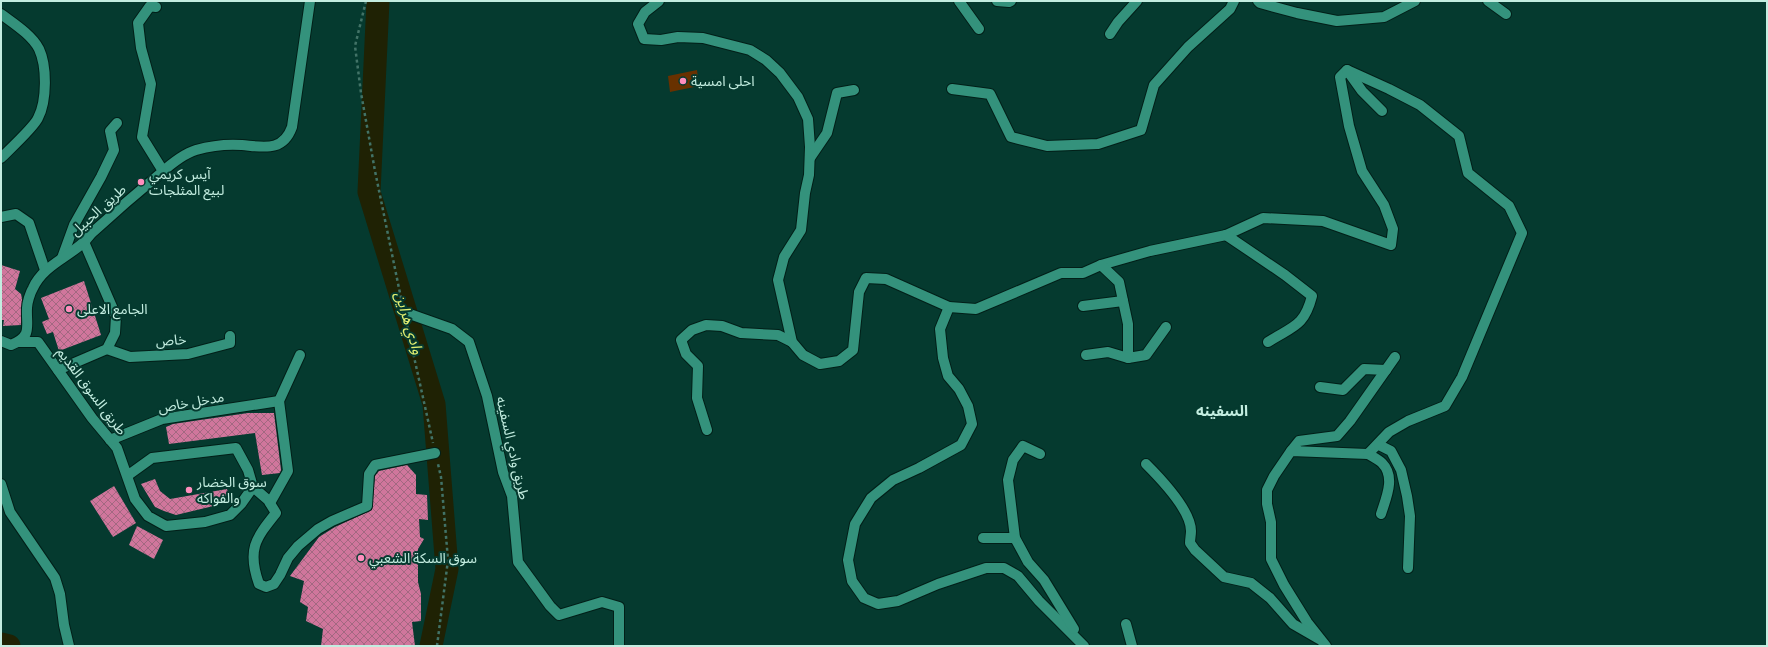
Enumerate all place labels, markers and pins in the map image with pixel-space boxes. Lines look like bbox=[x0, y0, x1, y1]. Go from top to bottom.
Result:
place label: احلى امسية bbox=[691, 72, 755, 90]
marker: احلى امسية bbox=[678, 76, 688, 86]
place label: آيس كريمي لبيع المثلجات bbox=[149, 165, 224, 201]
marker: آيس كريمي لبيع المثلجات bbox=[136, 177, 146, 187]
place label: الجامع الاعلى bbox=[77, 300, 148, 320]
marker: الجامع الاعلى bbox=[64, 304, 74, 314]
place label: سوق الخضار والفواكه bbox=[196, 473, 267, 507]
marker: سوق الخضار والفواكه bbox=[184, 485, 194, 495]
place label: سوق السكة الشعبي bbox=[369, 549, 477, 569]
marker: سوق السكة الشعبي bbox=[356, 553, 366, 563]

